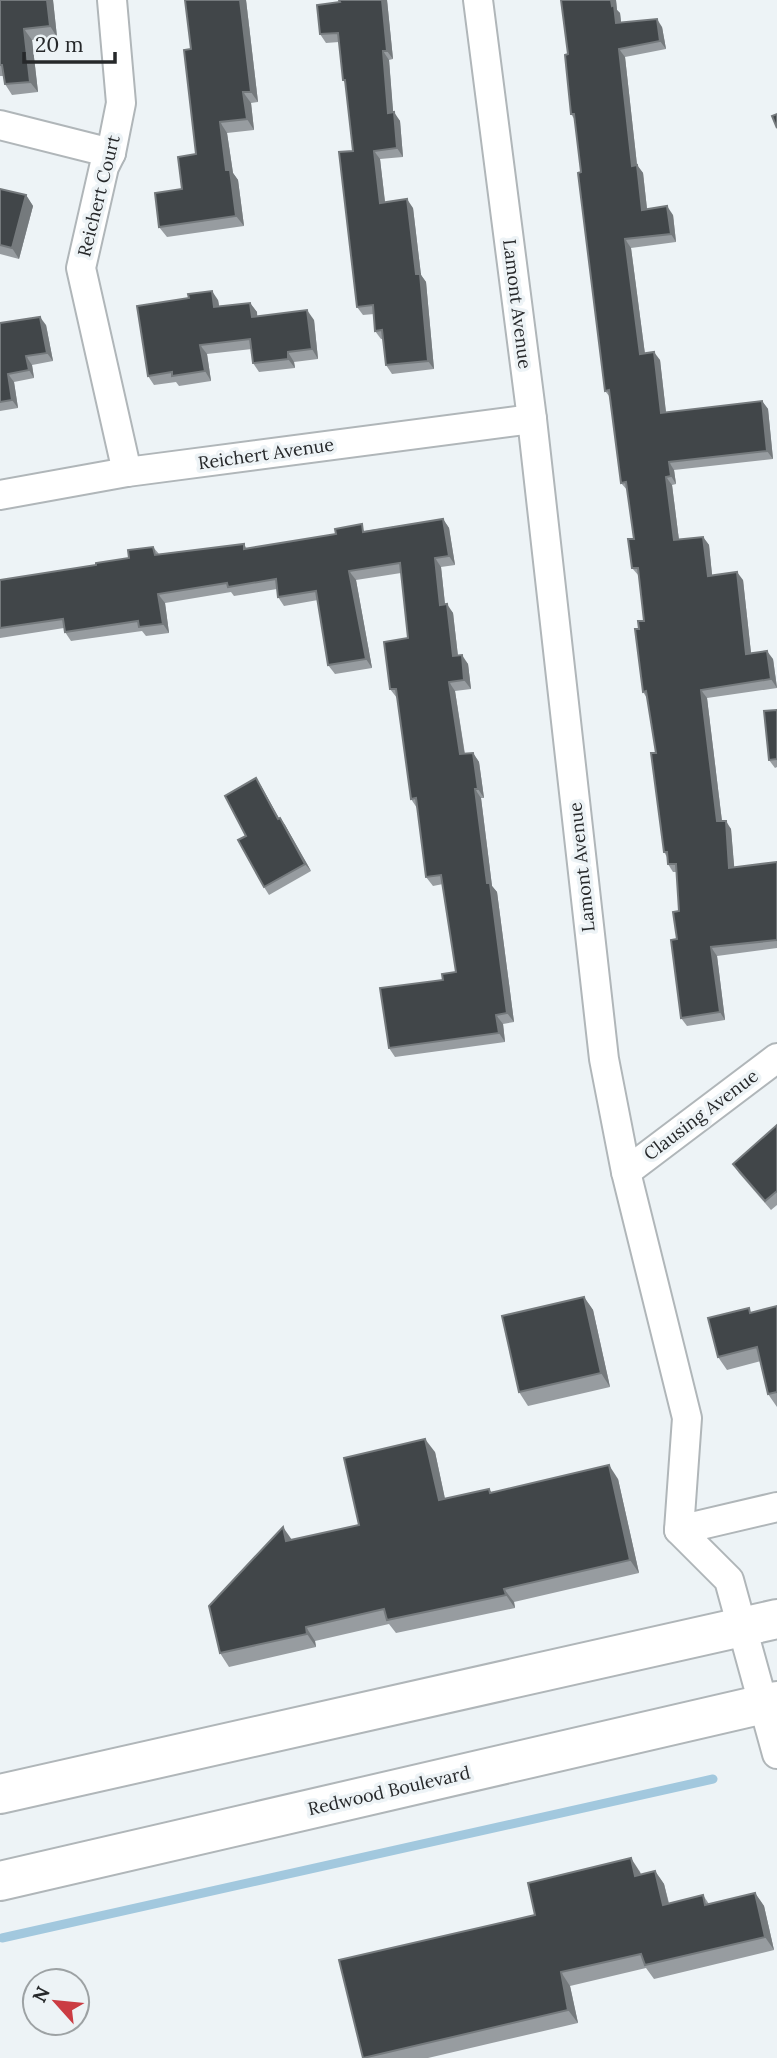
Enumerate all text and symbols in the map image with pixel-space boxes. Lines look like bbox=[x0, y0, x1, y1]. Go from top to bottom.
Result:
scale bar bbox=[24, 21, 116, 65]
text: 20 m bbox=[35, 31, 84, 58]
street label: Reichert Court bbox=[72, 133, 125, 259]
street label: Lamont Avenue bbox=[498, 238, 537, 370]
street label: Reichert Avenue bbox=[197, 433, 336, 474]
street label: Lamont Avenue bbox=[563, 801, 600, 933]
street label: Clausing Avenue bbox=[639, 1064, 763, 1165]
street label: Redwood Boulevard bbox=[305, 1761, 473, 1820]
north arrow bbox=[21, 1967, 91, 2037]
text: N bbox=[27, 1982, 55, 2006]

